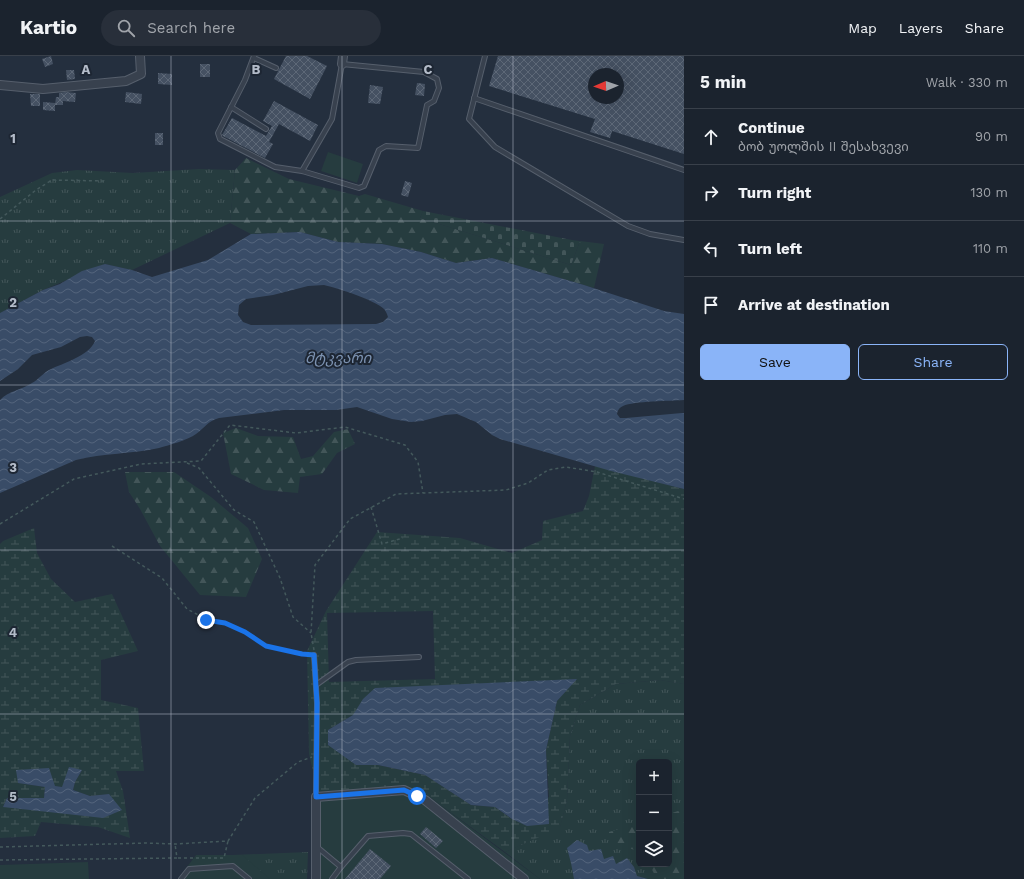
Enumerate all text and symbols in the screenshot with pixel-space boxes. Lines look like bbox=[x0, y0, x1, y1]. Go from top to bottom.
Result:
search box bbox=[101, 10, 381, 46]
text: Kartio bbox=[20, 16, 77, 39]
icon: search bbox=[115, 17, 137, 39]
text: Search here bbox=[147, 19, 235, 37]
text: Map bbox=[848, 20, 877, 36]
text: Layers bbox=[899, 20, 943, 36]
text: Share bbox=[965, 20, 1004, 36]
text: A bbox=[82, 62, 91, 77]
text: B bbox=[252, 62, 261, 77]
text: C bbox=[424, 62, 433, 77]
north arrow bbox=[588, 68, 624, 104]
text: 5 min bbox=[700, 72, 746, 92]
text: Walk · 330 m bbox=[926, 75, 1008, 90]
text: Continue bbox=[738, 119, 805, 137]
icon: ahead bbox=[700, 126, 722, 148]
text: 90 m bbox=[975, 129, 1008, 144]
text: 1 bbox=[10, 131, 16, 146]
text: ბობ უოლშის II შესახვევი bbox=[738, 139, 909, 154]
icon: right bbox=[700, 182, 722, 204]
text: Turn right bbox=[738, 184, 811, 202]
text: 130 m bbox=[970, 185, 1008, 200]
icon: left bbox=[700, 238, 722, 260]
text: Turn left bbox=[738, 240, 802, 258]
text: 110 m bbox=[973, 241, 1008, 256]
icon: arrive bbox=[700, 294, 722, 316]
text: 2 bbox=[9, 295, 17, 310]
text: Arrive at destination bbox=[738, 296, 890, 314]
button: Save bbox=[700, 344, 850, 380]
button: Share bbox=[858, 344, 1008, 380]
water label: მტკვარი bbox=[305, 349, 372, 367]
text: 3 bbox=[9, 460, 17, 475]
route end bbox=[197, 611, 215, 629]
text: 4 bbox=[9, 625, 18, 640]
map controls bbox=[636, 759, 672, 867]
button: + bbox=[636, 759, 672, 795]
route start bbox=[408, 787, 426, 805]
text: 5 bbox=[9, 789, 17, 804]
button: − bbox=[636, 795, 672, 831]
button: layers bbox=[636, 831, 672, 867]

